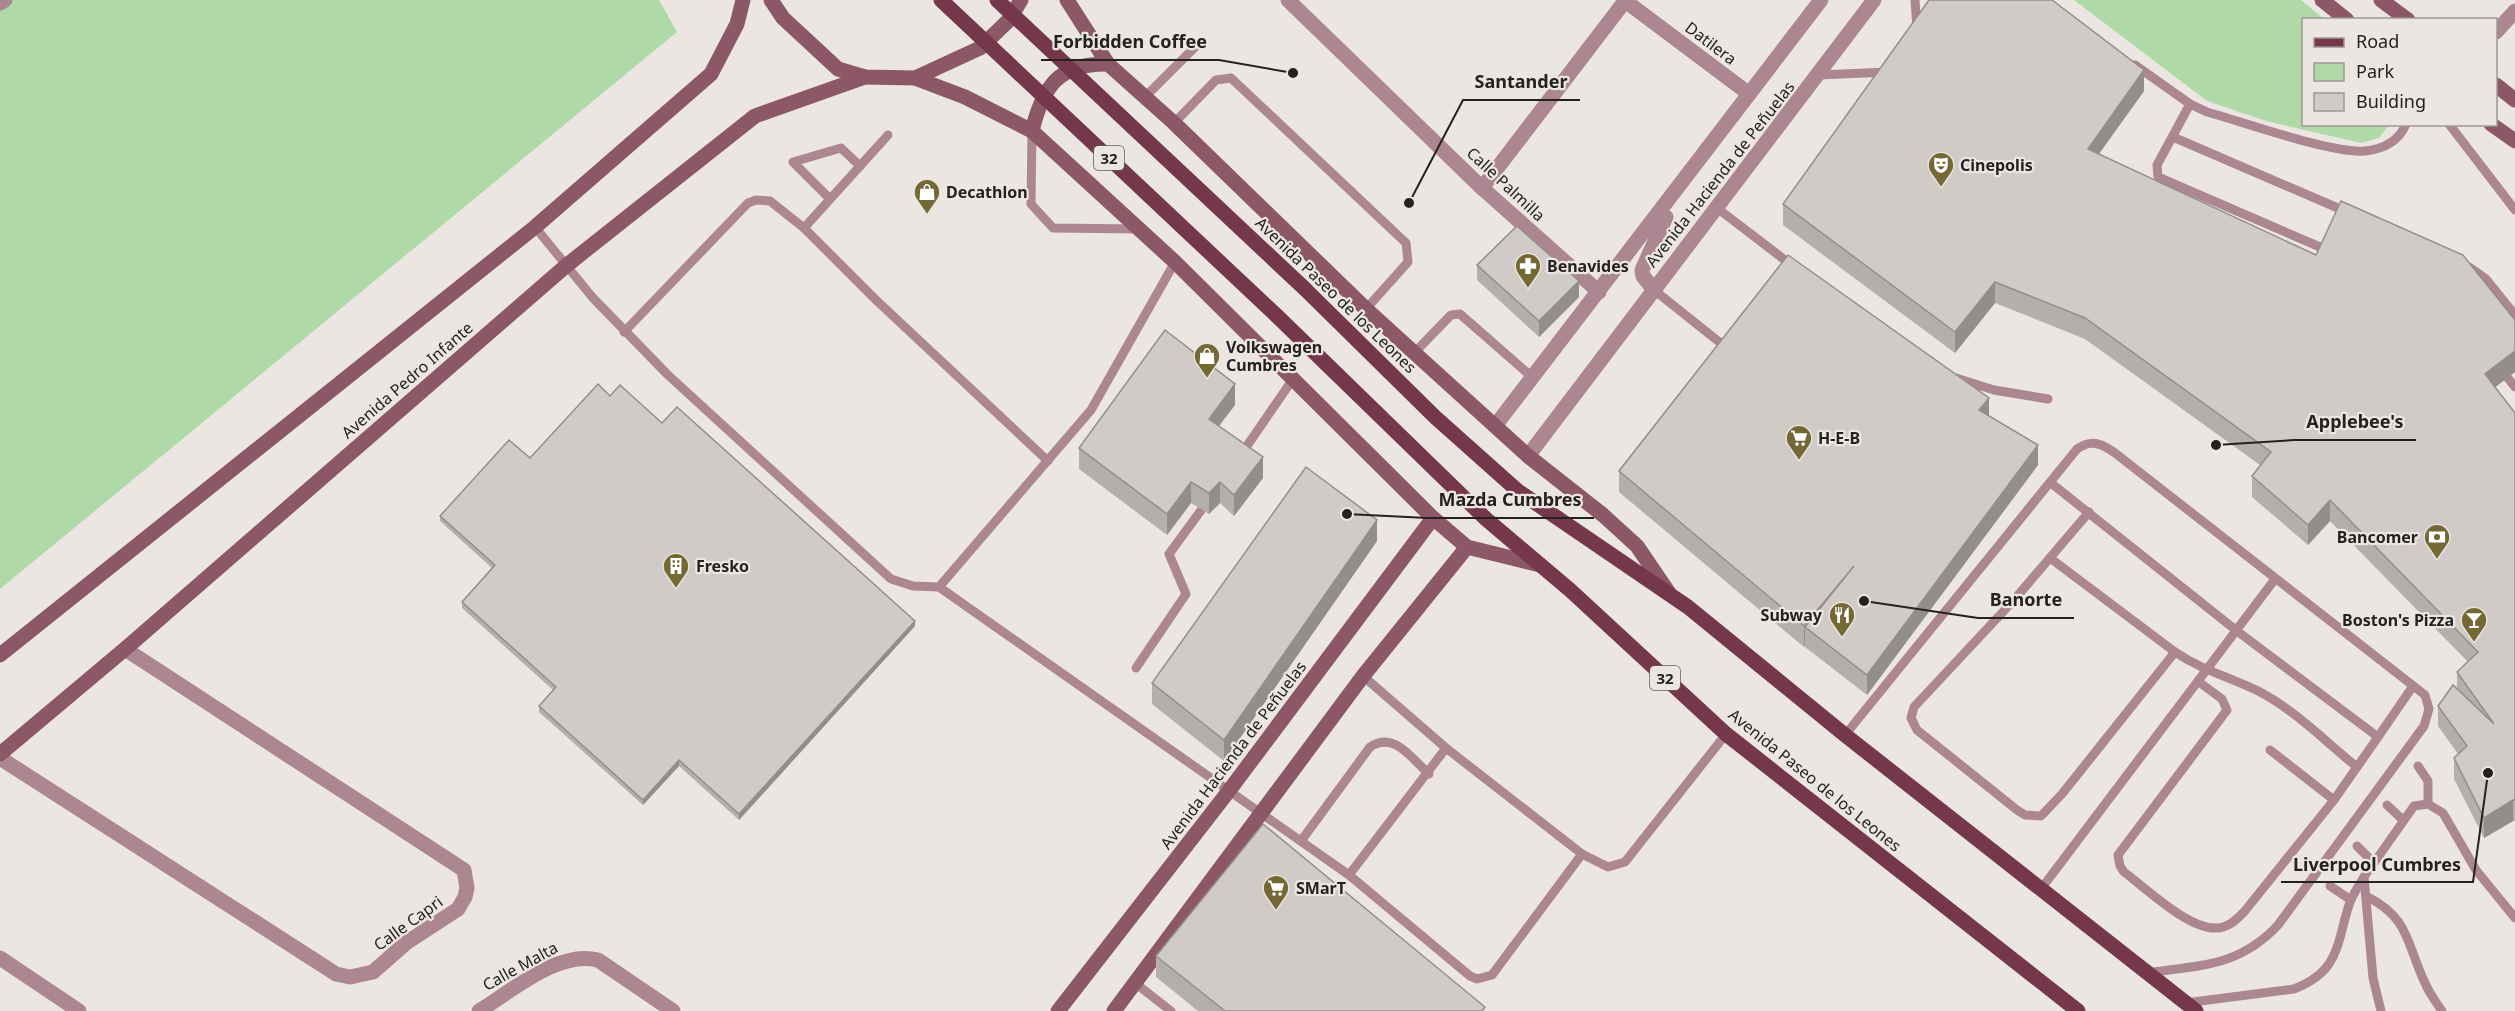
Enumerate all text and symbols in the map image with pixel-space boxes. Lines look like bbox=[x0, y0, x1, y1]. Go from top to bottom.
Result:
street label: Datilera bbox=[1681, 16, 1741, 70]
legend bbox=[2302, 18, 2497, 126]
callout: Forbidden Coffee bbox=[1041, 24, 1219, 60]
text: Forbidden Coffee bbox=[1053, 29, 1207, 53]
text: Road bbox=[2356, 29, 2399, 53]
text: Park bbox=[2356, 59, 2394, 83]
callout: Santander bbox=[1463, 64, 1580, 100]
text: Santander bbox=[1475, 69, 1567, 93]
street label: Avenida Hacienda de Peñuelas bbox=[1640, 77, 1800, 271]
text: Building bbox=[2356, 89, 2426, 113]
street label: Calle Palmilla bbox=[1462, 142, 1550, 226]
road number: 32 bbox=[1094, 146, 1124, 170]
theatre icon: Cinepolis bbox=[1926, 150, 1956, 188]
place label: Cinepolis bbox=[1960, 154, 2033, 176]
shop icon: Decathlon bbox=[912, 177, 942, 215]
place label: Decathlon bbox=[946, 181, 1028, 203]
street label: Avenida Paseo de los Leones bbox=[1251, 212, 1421, 378]
pharmacy icon: Benavides bbox=[1513, 251, 1543, 289]
place label: Benavides bbox=[1547, 255, 1629, 277]
street label: Avenida Pedro Infante bbox=[337, 317, 477, 443]
place label: Volkswagen Cumbres bbox=[1226, 336, 1322, 376]
shop icon: Volkswagen Cumbres bbox=[1192, 341, 1222, 379]
callout: Applebee's bbox=[2294, 404, 2416, 440]
text: Applebee's bbox=[2306, 409, 2404, 433]
supermarket icon: H-E-B bbox=[1784, 423, 1814, 461]
place label: H-E-B bbox=[1818, 427, 1860, 449]
callout: Mazda Cumbres bbox=[1427, 482, 1594, 518]
text: Mazda Cumbres bbox=[1438, 487, 1582, 511]
bank icon: Bancomer bbox=[2422, 522, 2452, 560]
place label: Bancomer bbox=[2337, 526, 2418, 548]
building icon: Fresko bbox=[661, 551, 691, 589]
place label: Fresko bbox=[696, 555, 749, 577]
callout: Banorte bbox=[1978, 582, 2074, 618]
text: Banorte bbox=[1990, 587, 2062, 611]
restaurant icon: Subway bbox=[1827, 600, 1857, 638]
place label: Subway bbox=[1761, 604, 1823, 626]
bar icon: Boston's Pizza bbox=[2459, 605, 2489, 643]
place label: Boston's Pizza bbox=[2342, 609, 2454, 631]
street label: Avenida Hacienda de Peñuelas bbox=[1155, 656, 1311, 854]
road number: 32 bbox=[1650, 666, 1680, 690]
street label: Avenida Paseo de los Leones bbox=[1724, 704, 1906, 856]
callout: Liverpool Cumbres bbox=[2281, 846, 2473, 882]
text: Liverpool Cumbres bbox=[2293, 852, 2461, 876]
supermarket icon: SMarT bbox=[1261, 873, 1291, 911]
place label: SMarT bbox=[1296, 877, 1346, 899]
street label: Calle Capri bbox=[369, 891, 447, 955]
street label: Calle Malta bbox=[478, 936, 562, 996]

